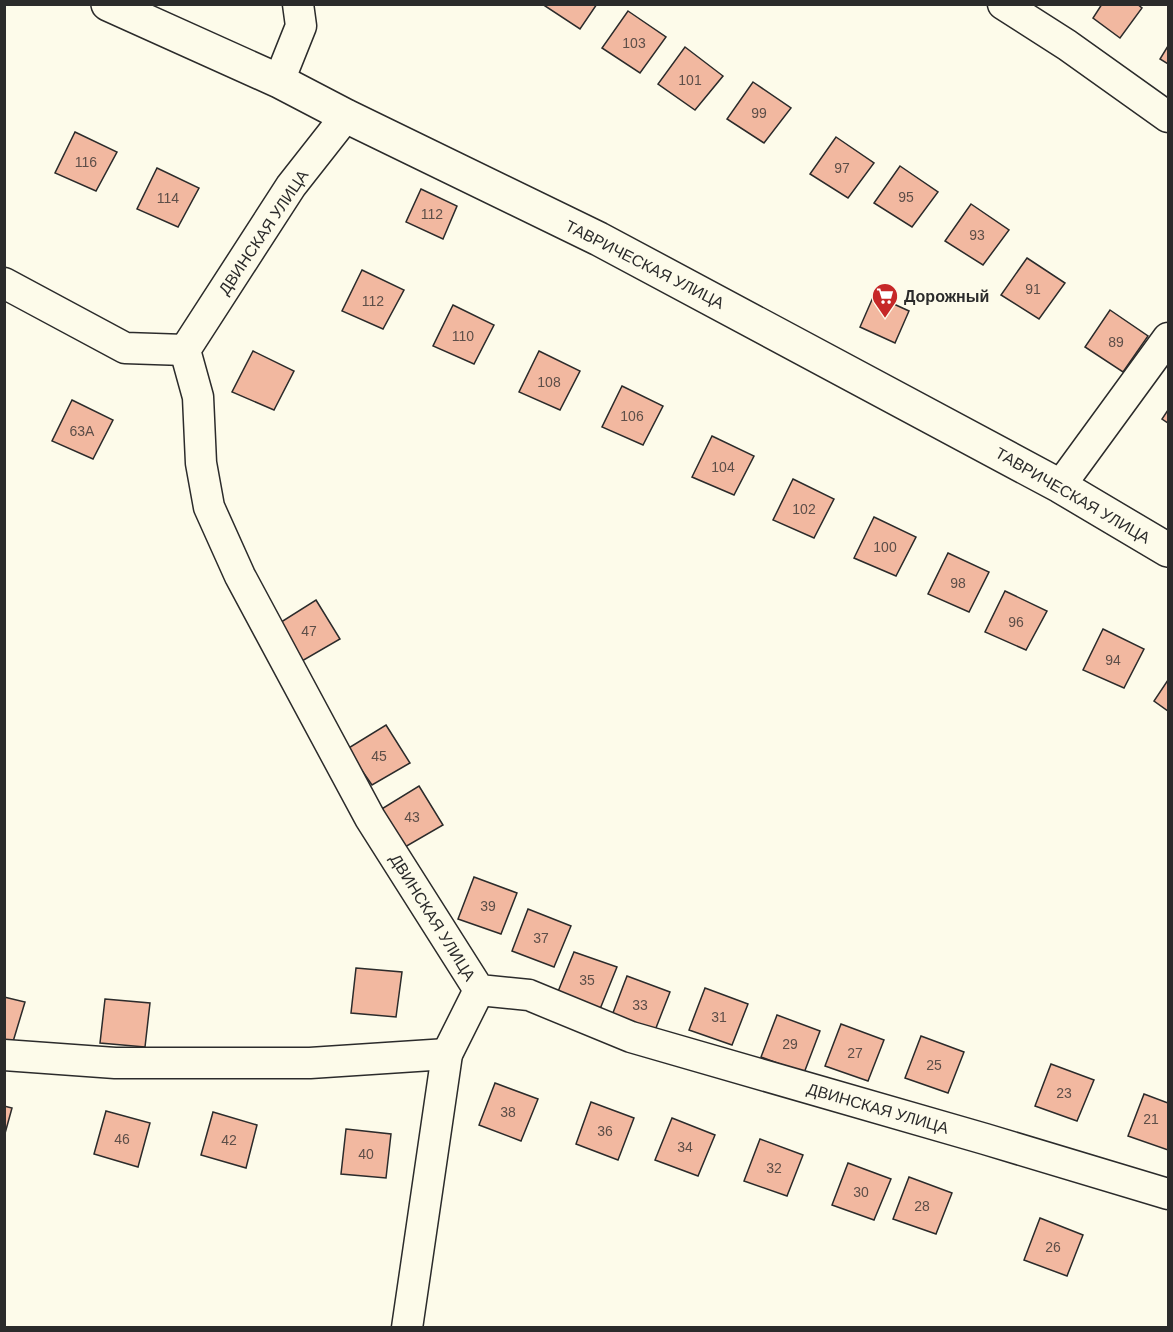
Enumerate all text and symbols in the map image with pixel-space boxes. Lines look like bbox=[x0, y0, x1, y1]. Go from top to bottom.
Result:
house number: 103 bbox=[622, 35, 646, 51]
house number: 101 bbox=[678, 72, 702, 88]
house number: 99 bbox=[751, 105, 767, 121]
house number: 116 bbox=[75, 154, 97, 170]
house number: 97 bbox=[834, 160, 850, 176]
street label: ДВИНСКАЯ УЛИЦА bbox=[215, 167, 312, 298]
house number: 95 bbox=[898, 189, 914, 205]
house number: 114 bbox=[157, 190, 179, 206]
house number: 112 bbox=[421, 206, 443, 222]
street label: ТАВРИЧЕСКАЯ УЛИЦА bbox=[563, 217, 727, 312]
house number: 93 bbox=[969, 227, 985, 243]
supermarket icon: Дорожный bbox=[870, 281, 900, 319]
house number: 91 bbox=[1025, 281, 1041, 297]
place label: Дорожный bbox=[904, 288, 989, 305]
house number: 112 bbox=[362, 293, 384, 309]
house number: 110 bbox=[452, 328, 474, 344]
house number: 89 bbox=[1108, 334, 1124, 350]
house number: 108 bbox=[537, 374, 561, 390]
house number: 106 bbox=[620, 408, 644, 424]
house number: 63А bbox=[70, 423, 95, 439]
street label: ТАВРИЧЕСКАЯ УЛИЦА bbox=[992, 444, 1153, 547]
house number: 104 bbox=[711, 459, 735, 475]
house number: 102 bbox=[792, 501, 816, 517]
house number: 100 bbox=[873, 539, 897, 555]
house number: 98 bbox=[950, 575, 966, 591]
house number: 96 bbox=[1008, 614, 1024, 630]
house number: 47 bbox=[301, 623, 317, 639]
house number: 94 bbox=[1105, 652, 1121, 668]
house number: 45 bbox=[371, 748, 387, 764]
house number: 43 bbox=[404, 809, 420, 825]
street label: ДВИНСКАЯ УЛИЦА bbox=[387, 851, 479, 984]
house number: 39 bbox=[480, 898, 496, 914]
house number: 37 bbox=[533, 930, 549, 946]
house number: 35 bbox=[579, 972, 595, 988]
house number: 33 bbox=[632, 997, 648, 1013]
house number: 31 bbox=[711, 1009, 727, 1025]
house number: 29 bbox=[782, 1036, 798, 1052]
house number: 27 bbox=[847, 1045, 863, 1061]
house number: 25 bbox=[926, 1057, 942, 1073]
street label: ДВИНСКАЯ УЛИЦА bbox=[805, 1080, 951, 1137]
house number: 23 bbox=[1056, 1085, 1072, 1101]
house number: 38 bbox=[500, 1104, 516, 1120]
house number: 21 bbox=[1143, 1111, 1159, 1127]
house number: 36 bbox=[597, 1123, 613, 1139]
house number: 46 bbox=[114, 1131, 130, 1147]
house number: 42 bbox=[221, 1132, 237, 1148]
house number: 34 bbox=[677, 1139, 693, 1155]
house number: 40 bbox=[358, 1146, 374, 1162]
house number: 32 bbox=[766, 1160, 782, 1176]
house number: 30 bbox=[853, 1184, 869, 1200]
house number: 28 bbox=[914, 1198, 930, 1214]
house number: 26 bbox=[1045, 1239, 1061, 1255]

